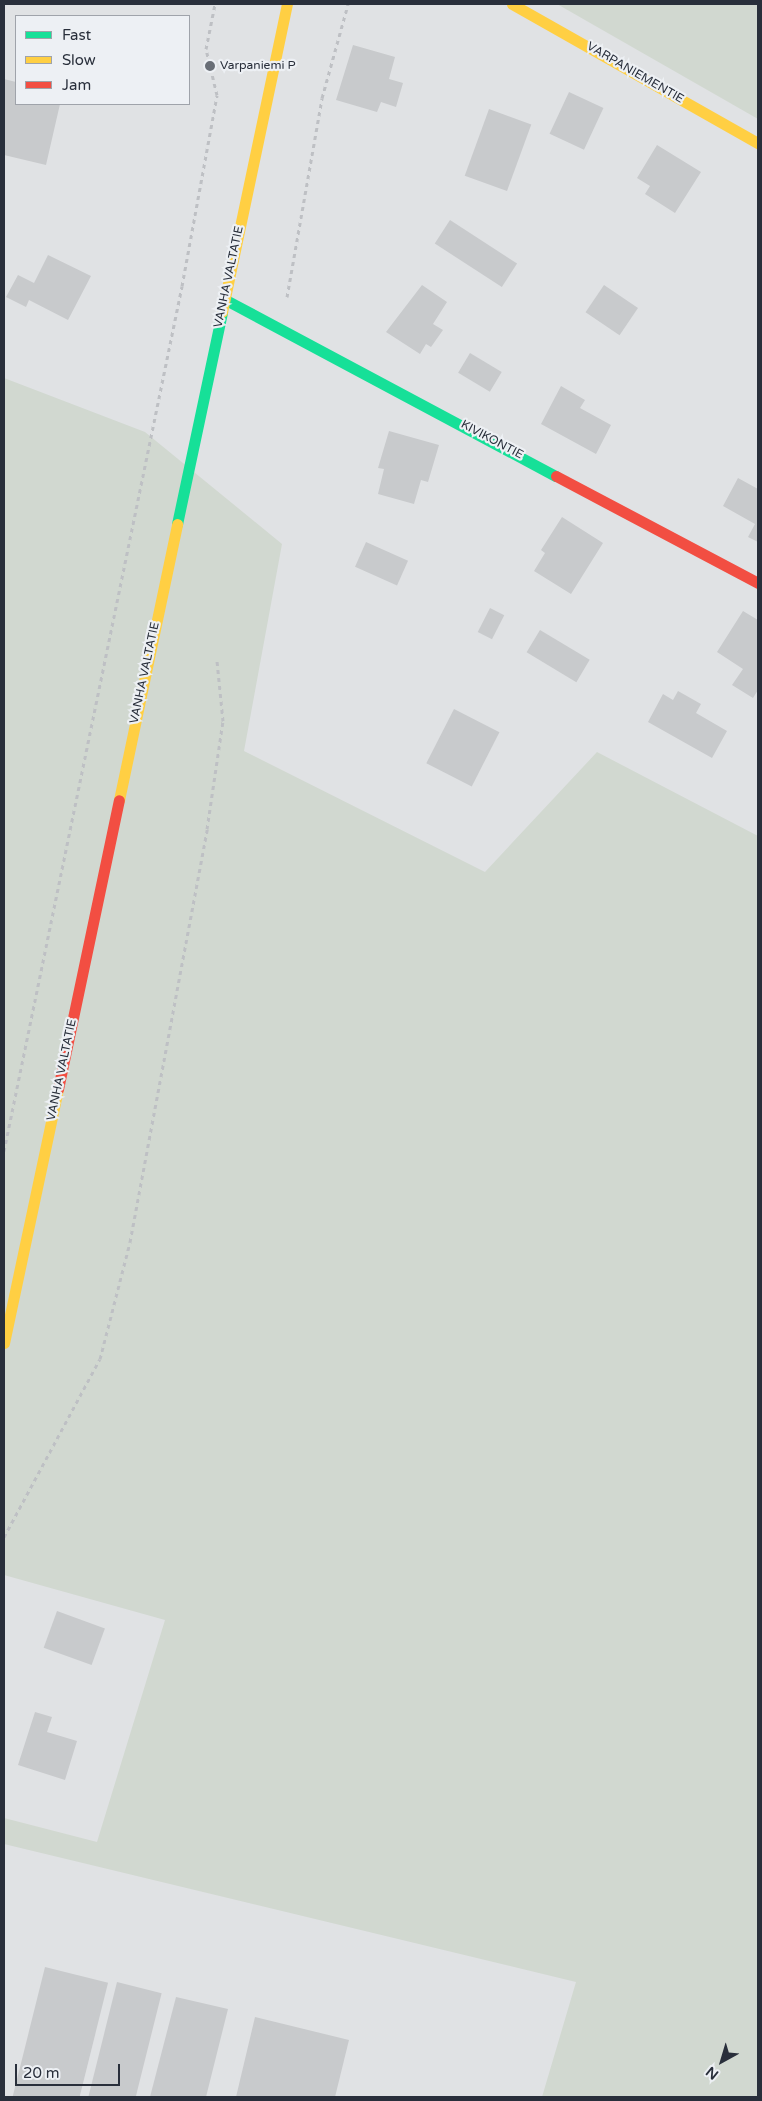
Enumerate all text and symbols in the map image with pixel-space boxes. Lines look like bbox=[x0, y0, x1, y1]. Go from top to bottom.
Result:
legend bbox=[15, 15, 190, 105]
text: Fast bbox=[62, 26, 91, 44]
street label: VARPANIEMENTIE bbox=[584, 39, 686, 107]
text: Slow bbox=[62, 51, 96, 69]
place label: Varpaniemi P bbox=[220, 59, 296, 73]
marker: Varpaniemi P bbox=[204, 60, 216, 72]
text: Jam bbox=[62, 76, 91, 94]
street label: VANHA VALTATIE bbox=[211, 225, 247, 329]
street label: KIVIKONTIE bbox=[458, 418, 526, 462]
street label: VANHA VALTATIE bbox=[127, 621, 163, 725]
street label: VANHA VALTATIE bbox=[44, 1018, 80, 1122]
north arrow bbox=[697, 2036, 747, 2086]
scale bar bbox=[18, 2054, 122, 2086]
text: N bbox=[703, 2063, 722, 2083]
text: 20 m bbox=[23, 2064, 60, 2082]

